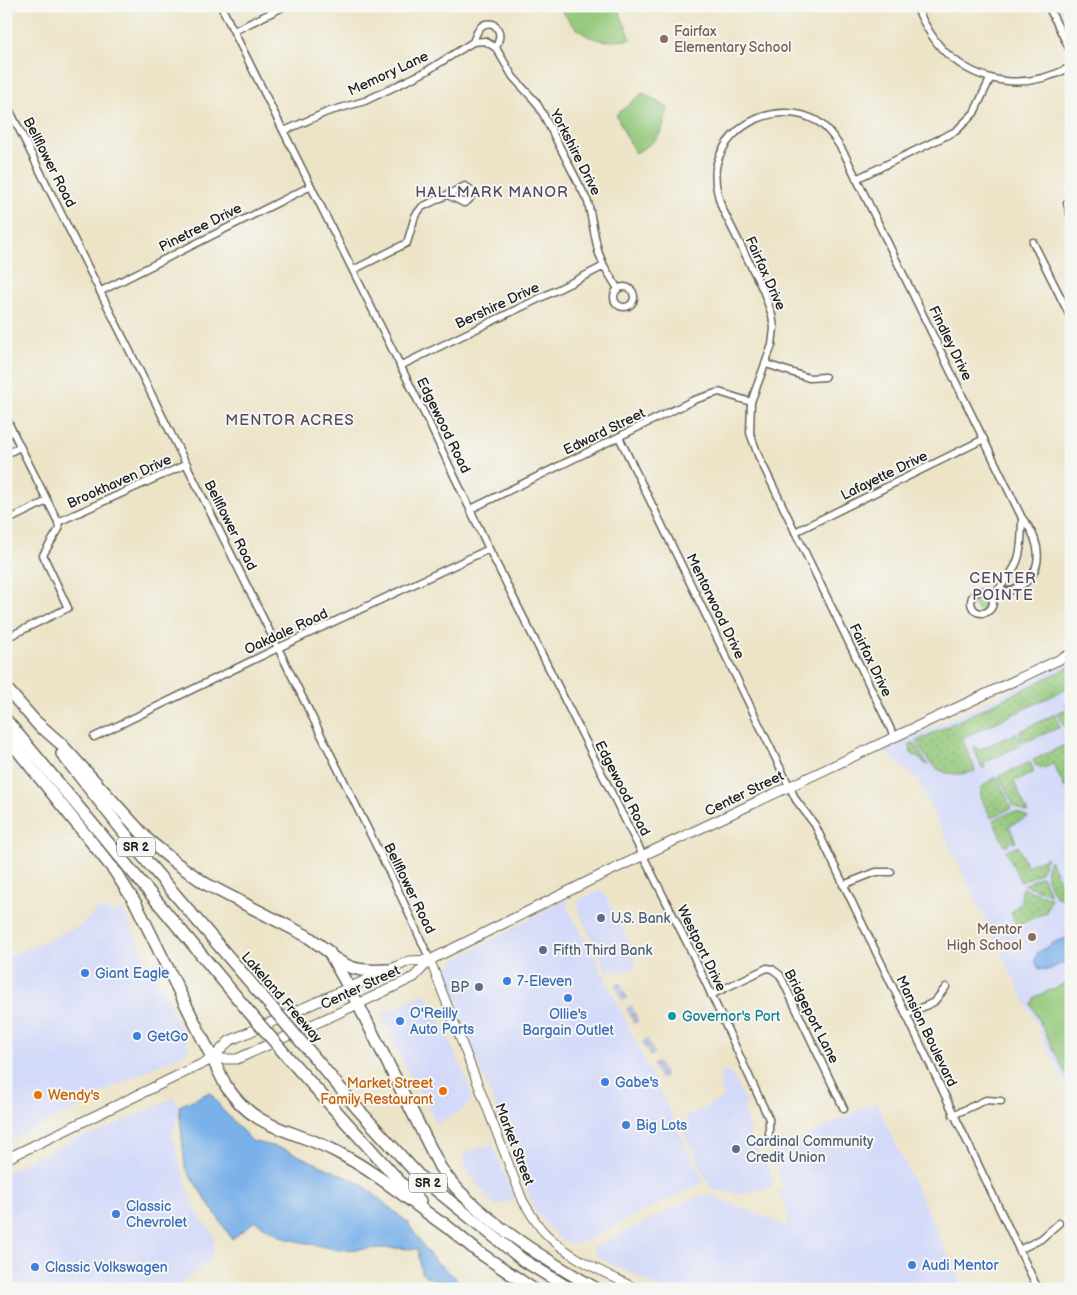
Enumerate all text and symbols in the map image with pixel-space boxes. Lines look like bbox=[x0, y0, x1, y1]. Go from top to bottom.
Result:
place label: Fairfax Elementary School bbox=[674, 23, 792, 56]
marker: Fairfax Elementary School bbox=[658, 33, 670, 45]
street label: Memory Lane bbox=[345, 47, 431, 99]
street label: Yorkshire Drive bbox=[546, 105, 605, 198]
street label: Bellflower Road bbox=[20, 114, 80, 210]
district label: HALLMARK MANOR bbox=[415, 183, 569, 202]
street label: Pinetree Drive bbox=[156, 199, 244, 256]
street label: Fairfax Drive bbox=[742, 234, 789, 313]
street label: Bershire Drive bbox=[453, 279, 542, 332]
street label: Findley Drive bbox=[925, 303, 976, 383]
street label: Edgewood Road bbox=[413, 375, 474, 476]
street label: Edward Street bbox=[561, 404, 648, 459]
district label: MENTOR ACRES bbox=[225, 411, 355, 430]
street label: Lafayette Drive bbox=[838, 447, 930, 504]
street label: Brookhaven Drive bbox=[64, 451, 174, 512]
street label: Bellflower Road bbox=[201, 477, 261, 573]
street label: Mentorwood Drive bbox=[683, 551, 748, 662]
district label: CENTER POINTE bbox=[969, 569, 1037, 605]
street label: Oakdale Road bbox=[242, 605, 331, 658]
street label: Fairfax Drive bbox=[846, 621, 896, 700]
street label: Edgewood Road bbox=[591, 738, 654, 839]
street label: Center Street bbox=[702, 767, 787, 820]
road number: SR 2 bbox=[117, 838, 155, 856]
street label: Bellflower Road bbox=[380, 840, 439, 936]
street label: Westport Drive bbox=[673, 902, 730, 994]
place label: U.S. Bank bbox=[611, 910, 670, 927]
marker: U.S. Bank bbox=[595, 912, 607, 924]
place label: Mentor High School bbox=[946, 921, 1023, 954]
marker: Mentor High School bbox=[1026, 931, 1038, 943]
place label: Fifth Third Bank bbox=[553, 942, 652, 959]
marker: Fifth Third Bank bbox=[537, 944, 549, 956]
street label: Lakeland Freeway bbox=[238, 949, 326, 1047]
street label: Center Street bbox=[318, 961, 403, 1013]
place label: Giant Eagle bbox=[95, 965, 169, 982]
street label: Bridgeport Lane bbox=[780, 966, 843, 1066]
marker: Giant Eagle bbox=[79, 967, 91, 979]
place label: 7-Eleven bbox=[517, 973, 572, 990]
street label: Mansion Boulevard bbox=[892, 973, 961, 1090]
marker: 7-Eleven bbox=[501, 975, 513, 987]
place label: BP bbox=[451, 979, 469, 996]
marker: BP bbox=[473, 981, 485, 993]
marker: Ollie's Bargain Outlet bbox=[562, 992, 574, 1004]
place label: O'Reilly Auto Parts bbox=[410, 1005, 474, 1038]
place label: Ollie's Bargain Outlet bbox=[522, 1006, 615, 1039]
place label: Governor's Port bbox=[682, 1008, 781, 1025]
marker: Governor's Port bbox=[666, 1010, 678, 1022]
marker: O'Reilly Auto Parts bbox=[394, 1015, 406, 1027]
place label: GetGo bbox=[147, 1028, 189, 1045]
marker: GetGo bbox=[131, 1030, 143, 1042]
place label: Gabe's bbox=[615, 1074, 659, 1091]
place label: Market Street Family Restaurant bbox=[320, 1075, 434, 1108]
marker: Gabe's bbox=[599, 1076, 611, 1088]
marker: Market Street Family Restaurant bbox=[437, 1085, 449, 1097]
place label: Wendy's bbox=[48, 1087, 100, 1104]
marker: Wendy's bbox=[32, 1089, 44, 1101]
street label: Market Street bbox=[491, 1101, 538, 1188]
place label: Big Lots bbox=[636, 1117, 687, 1134]
marker: Big Lots bbox=[620, 1119, 632, 1131]
place label: Cardinal Community Credit Union bbox=[746, 1133, 874, 1166]
marker: Cardinal Community Credit Union bbox=[730, 1143, 742, 1155]
road number: SR 2 bbox=[409, 1174, 447, 1192]
place label: Classic Chevrolet bbox=[126, 1198, 188, 1231]
marker: Classic Chevrolet bbox=[110, 1208, 122, 1220]
place label: Audi Mentor bbox=[922, 1257, 999, 1274]
place label: Classic Volkswagen bbox=[45, 1259, 168, 1276]
marker: Audi Mentor bbox=[906, 1259, 918, 1271]
marker: Classic Volkswagen bbox=[29, 1261, 41, 1273]

